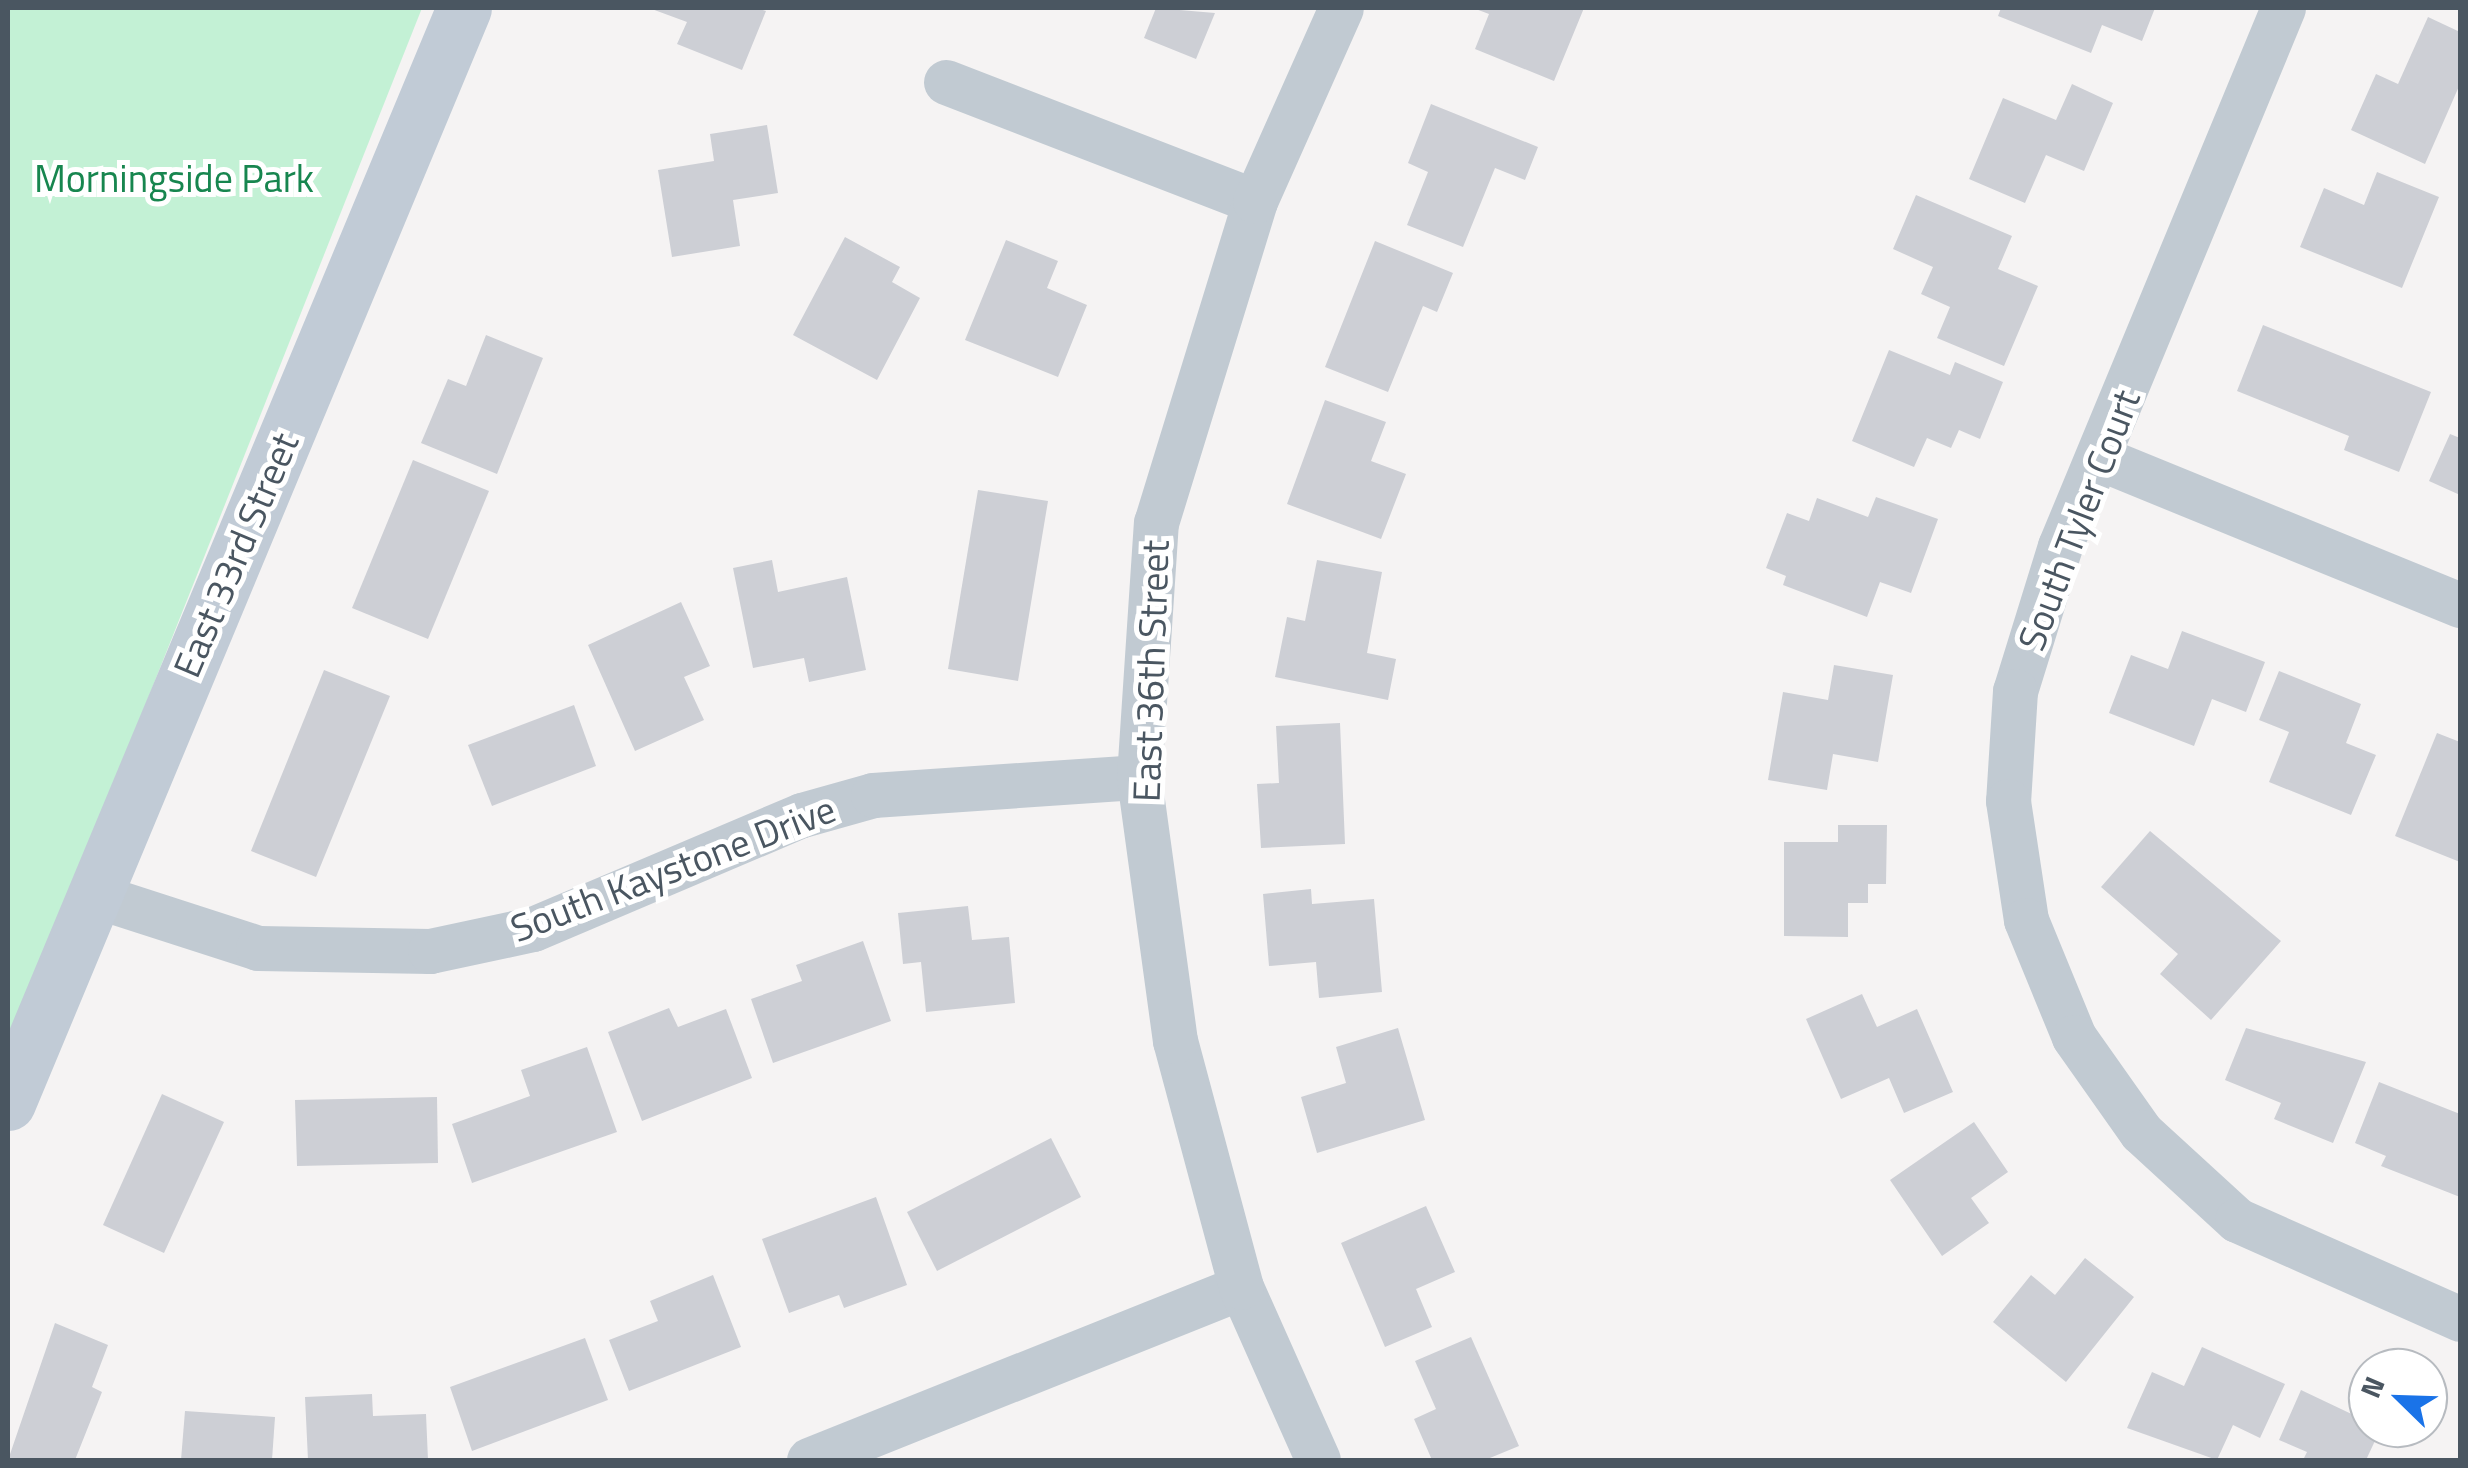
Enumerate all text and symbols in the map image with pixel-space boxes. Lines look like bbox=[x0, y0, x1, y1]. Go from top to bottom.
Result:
park label: Morningside Park bbox=[34, 156, 314, 202]
street label: South Tyler Court bbox=[2008, 383, 2150, 657]
street label: East 33rd Street bbox=[164, 426, 308, 684]
street label: East 36th Street bbox=[1124, 539, 1178, 803]
street label: South Kaystone Drive bbox=[504, 786, 842, 952]
north arrow bbox=[2348, 1348, 2448, 1448]
text: N bbox=[2348, 1370, 2395, 1404]

